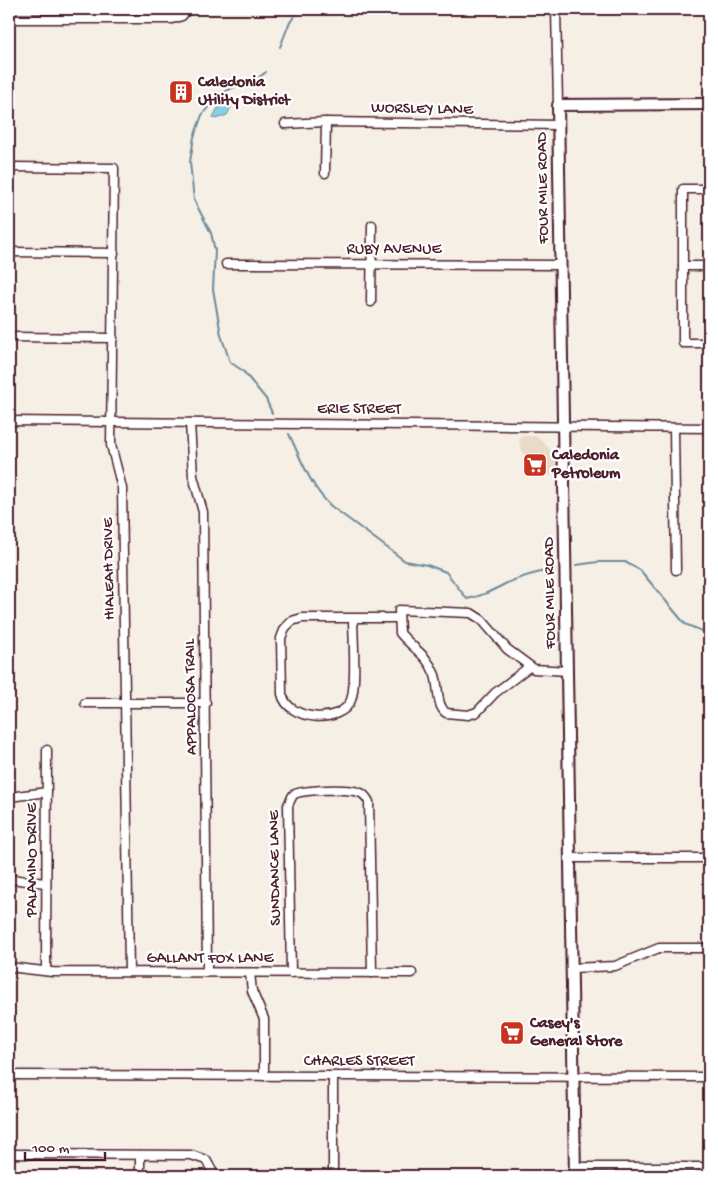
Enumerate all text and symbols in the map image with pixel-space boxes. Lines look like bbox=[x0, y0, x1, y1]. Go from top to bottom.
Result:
place label: Caledonia Utility District bbox=[197, 74, 291, 111]
building icon: Caledonia Utility District bbox=[168, 79, 194, 105]
street label: WORSLEY LANE bbox=[371, 100, 474, 120]
street label: FOUR MILE ROAD bbox=[534, 131, 554, 245]
street label: RUBY AVENUE bbox=[347, 241, 443, 260]
street label: ERIE STREET bbox=[317, 401, 402, 420]
place label: Caledonia Petroleum bbox=[551, 447, 621, 484]
supermarket icon: Caledonia Petroleum bbox=[522, 452, 548, 478]
street label: HIALEAH DRIVE bbox=[100, 517, 120, 620]
street label: FOUR MILE ROAD bbox=[541, 536, 561, 650]
street label: APPALOOSA TRAIL bbox=[181, 638, 203, 755]
street label: PALAMINO DRIVE bbox=[24, 802, 43, 918]
street label: SUNDANCE LANE bbox=[265, 809, 287, 926]
street label: GALLANT FOX LANE bbox=[147, 950, 274, 969]
place label: Casey's General Store bbox=[529, 1015, 623, 1052]
supermarket icon: Casey's General Store bbox=[499, 1020, 525, 1046]
street label: CHARLES STREET bbox=[304, 1053, 415, 1072]
scale bar bbox=[25, 1130, 105, 1162]
text: 100 m bbox=[31, 1140, 70, 1158]

